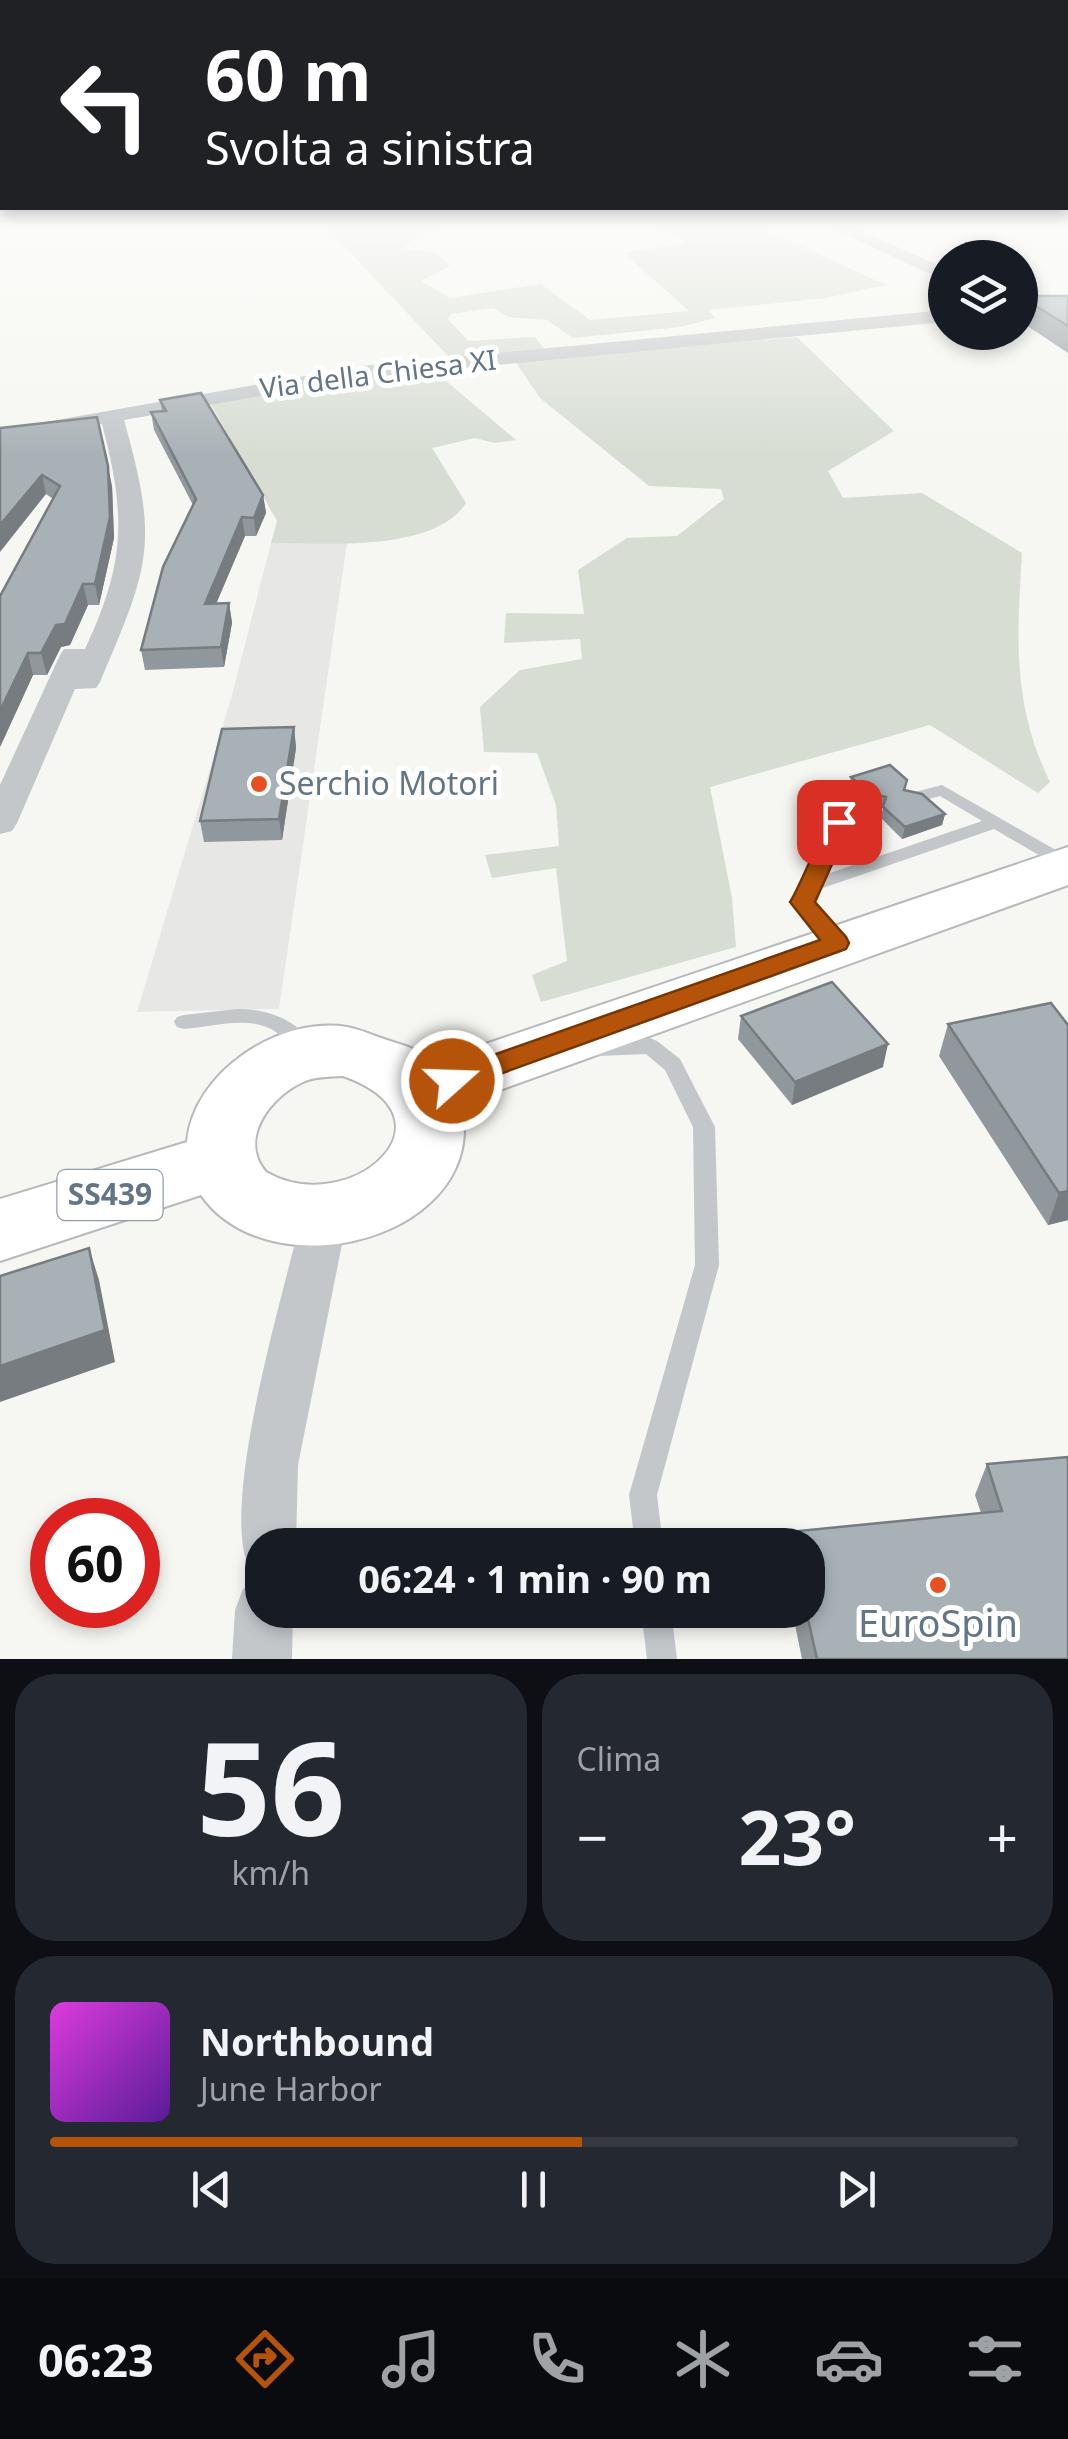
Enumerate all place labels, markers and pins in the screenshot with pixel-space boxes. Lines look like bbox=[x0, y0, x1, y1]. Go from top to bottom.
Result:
place label: Serchio Motori bbox=[279, 761, 499, 804]
marker: Serchio Motori bbox=[248, 773, 270, 795]
pin bbox=[797, 780, 882, 865]
marker: EuroSpin bbox=[927, 1574, 949, 1596]
place label: EuroSpin bbox=[858, 1596, 1018, 1648]

